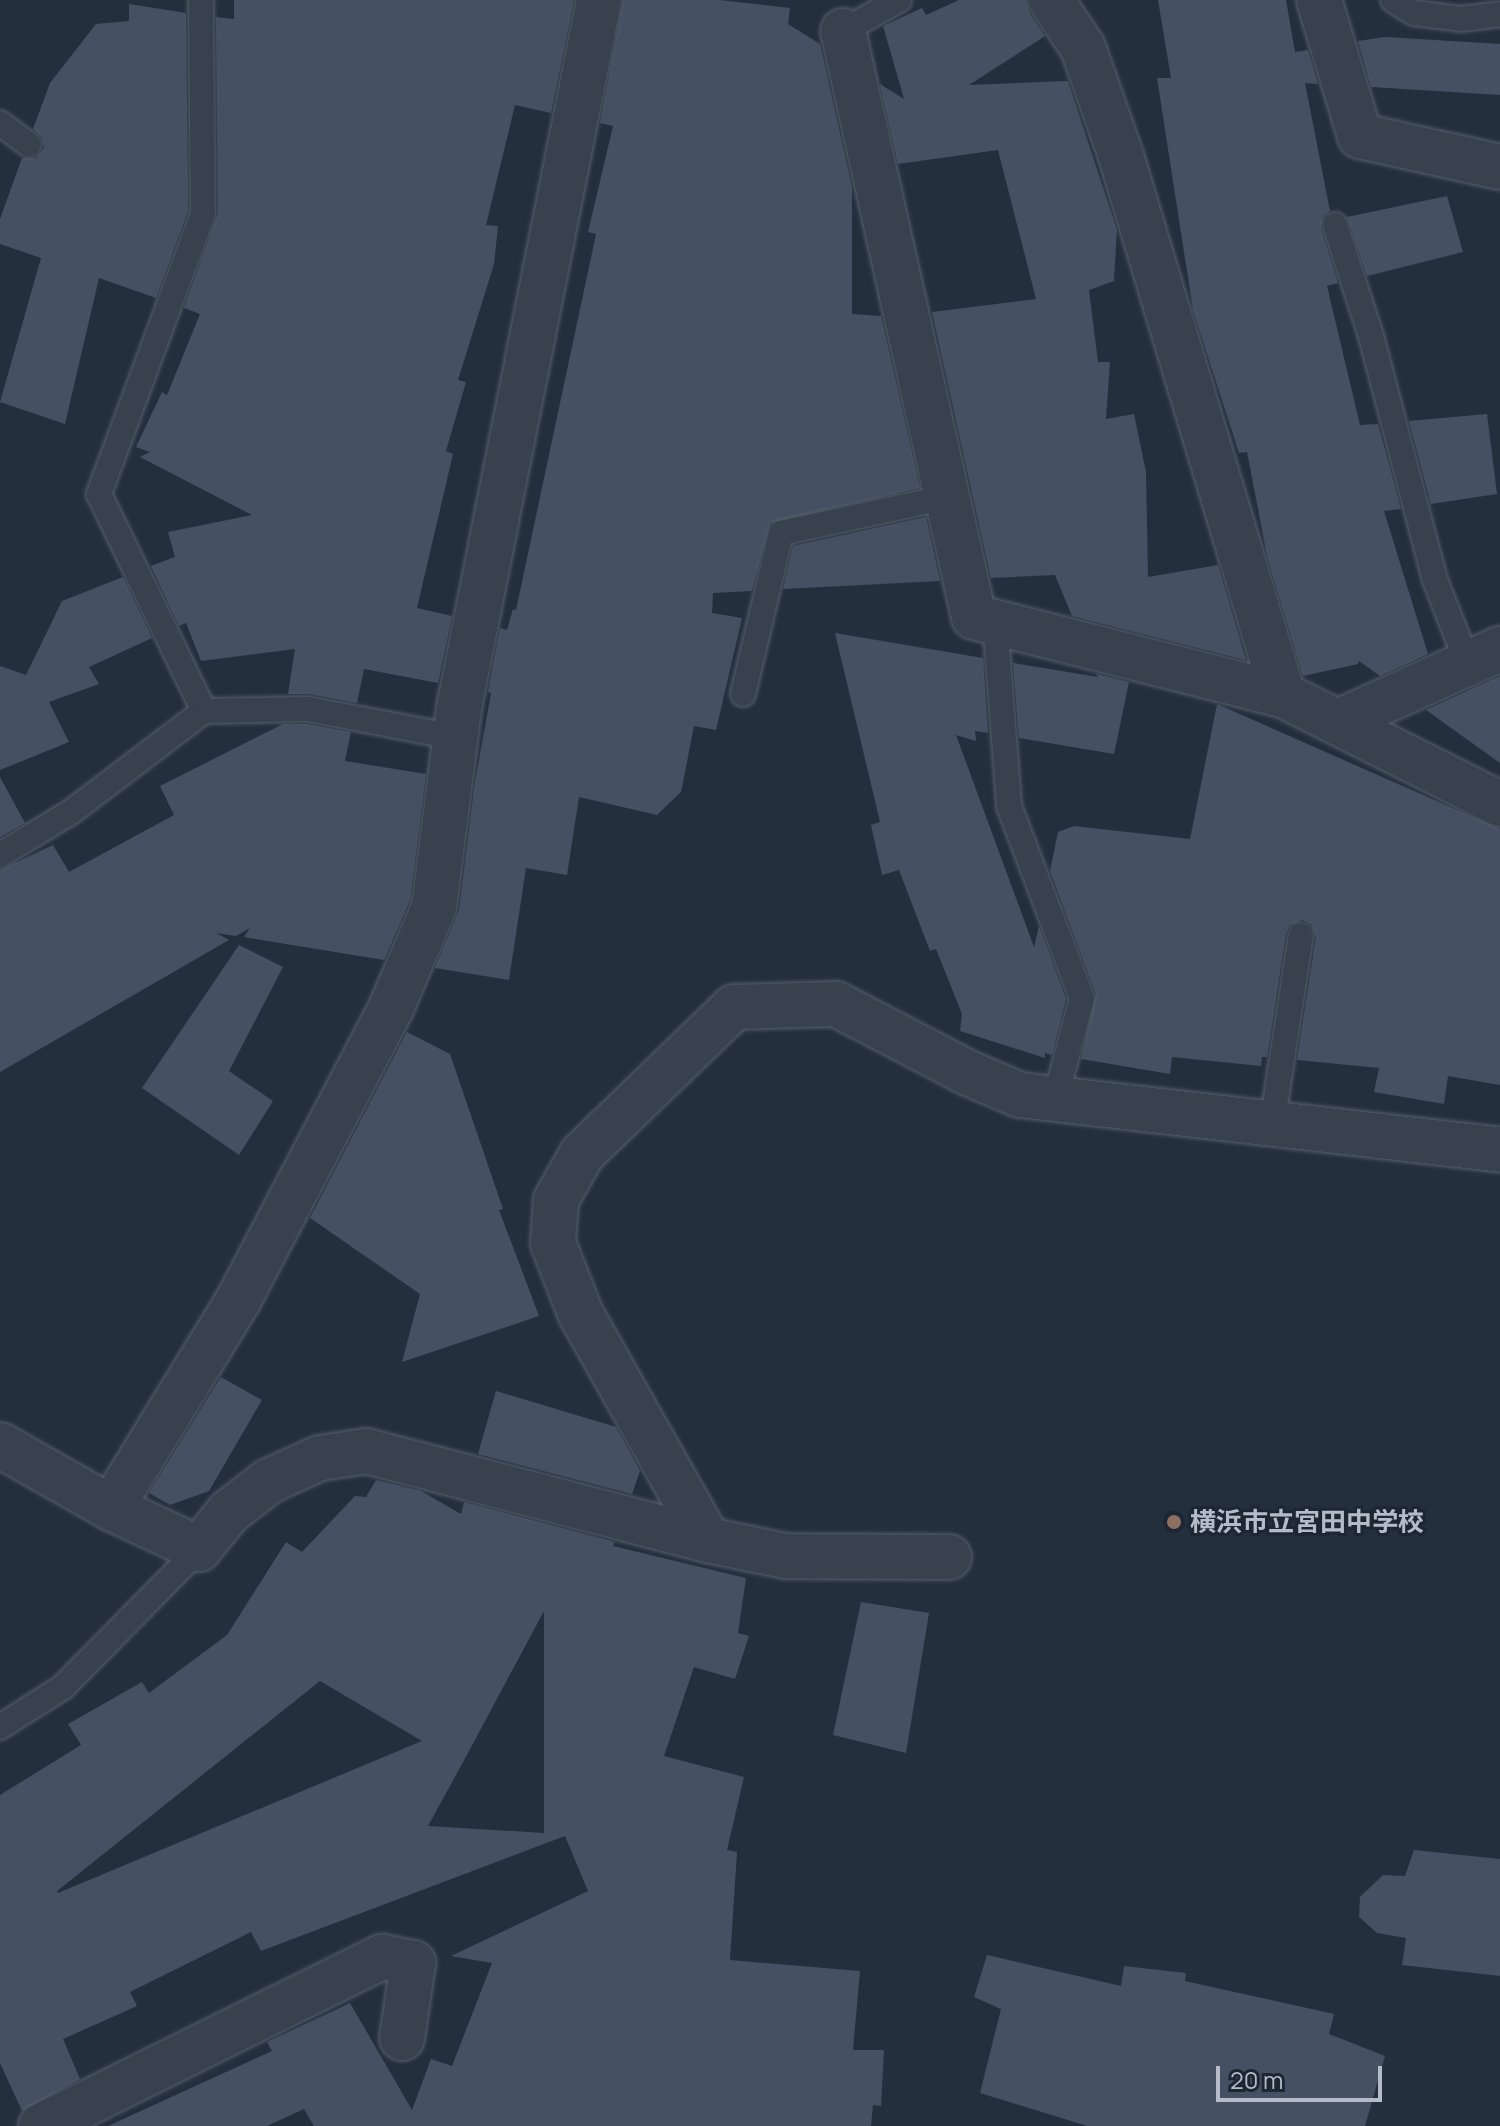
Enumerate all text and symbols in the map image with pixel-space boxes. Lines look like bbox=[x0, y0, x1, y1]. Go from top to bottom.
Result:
place label: 横浜市立宮田中学校 bbox=[1190, 1506, 1424, 1538]
marker: 横浜市立宮田中学校 bbox=[1165, 1513, 1183, 1531]
scale bar bbox=[1220, 2050, 1386, 2100]
text: 20 m bbox=[1230, 2063, 1283, 2096]

